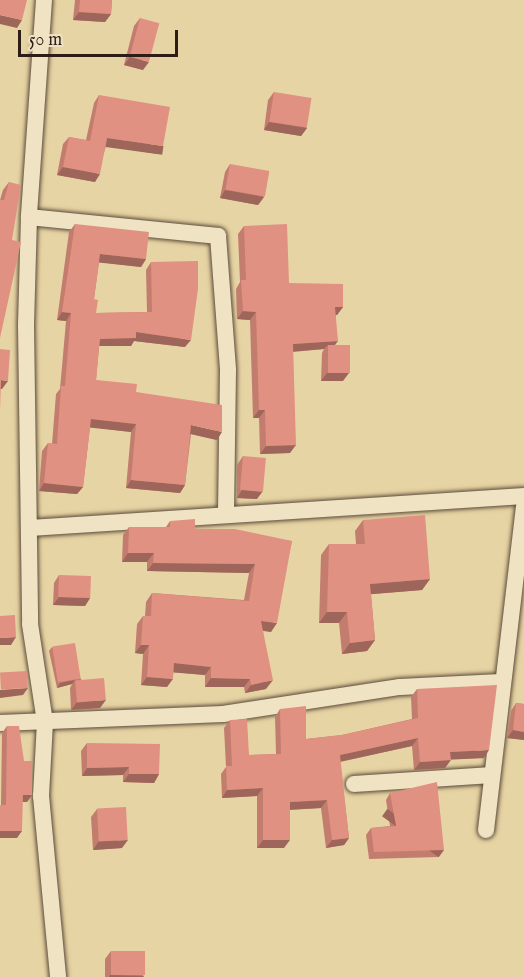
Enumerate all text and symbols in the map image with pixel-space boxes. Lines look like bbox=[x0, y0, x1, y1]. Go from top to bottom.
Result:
scale bar bbox=[21, 18, 182, 56]
text: 50 m bbox=[29, 29, 62, 52]

